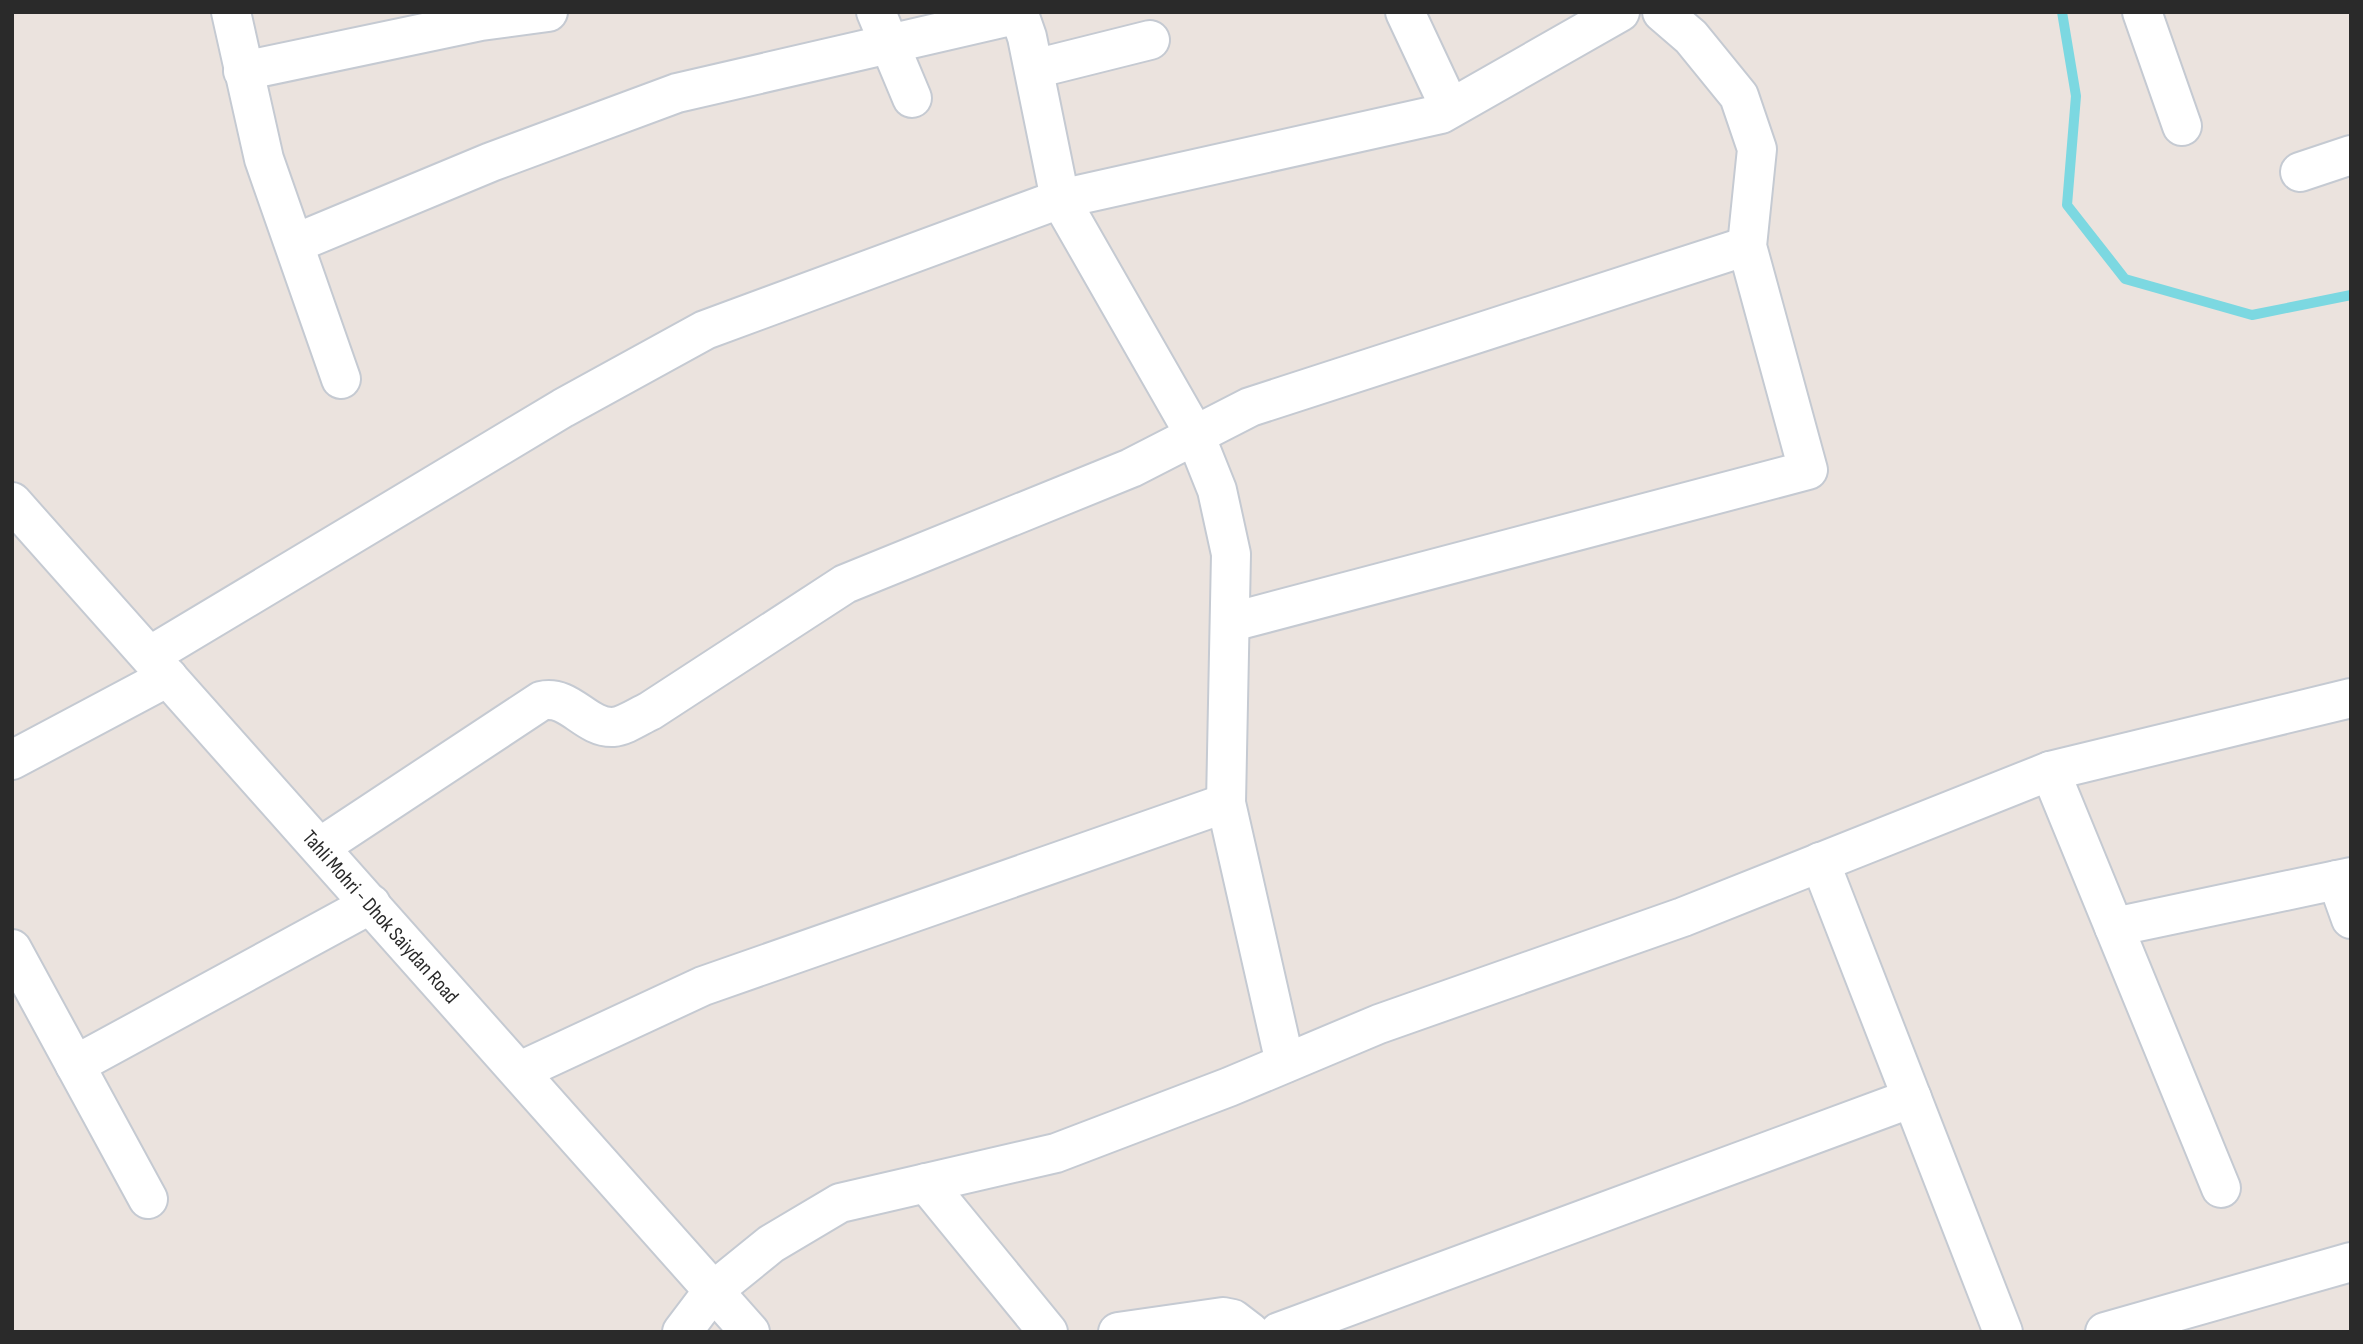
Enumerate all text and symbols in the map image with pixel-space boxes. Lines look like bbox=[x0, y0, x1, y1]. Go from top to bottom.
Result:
street label: Tahli Mohri - Dhok Saiydan Road bbox=[297, 825, 464, 1008]

